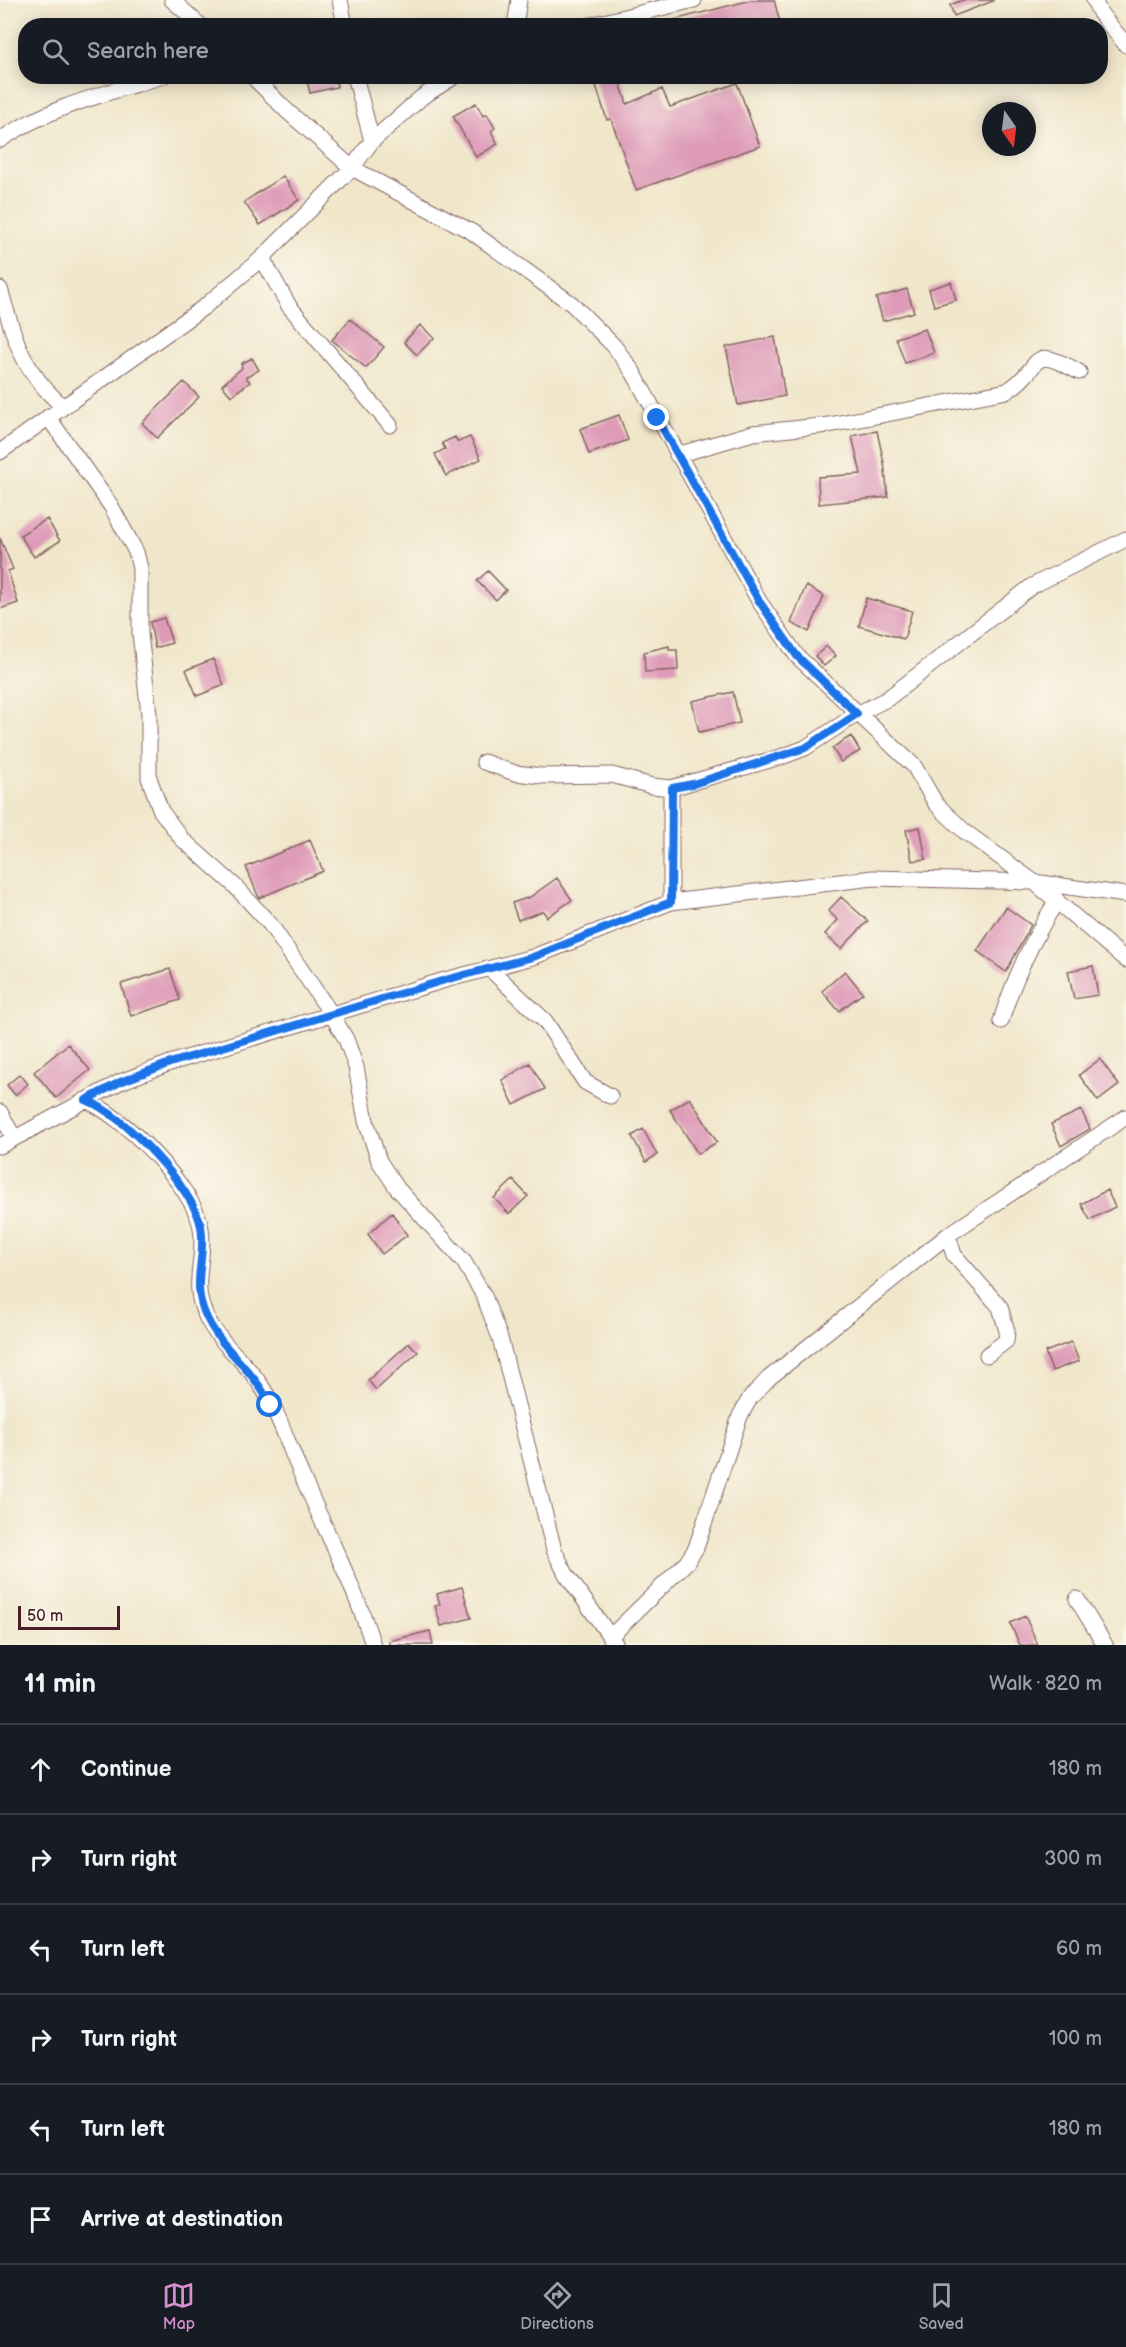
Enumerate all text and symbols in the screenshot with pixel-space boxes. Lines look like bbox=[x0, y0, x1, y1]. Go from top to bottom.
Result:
search box bbox=[18, 18, 1108, 84]
icon: search bbox=[39, 35, 72, 68]
text: Search here bbox=[87, 38, 209, 65]
north arrow bbox=[982, 102, 1036, 156]
route end bbox=[643, 404, 669, 430]
route start bbox=[256, 1391, 282, 1417]
scale bar bbox=[18, 1603, 120, 1630]
text: 50 m bbox=[27, 1607, 63, 1626]
text: 11 min bbox=[24, 1669, 96, 1700]
text: Walk · 820 m bbox=[989, 1672, 1102, 1696]
icon: ahead bbox=[24, 1753, 57, 1786]
text: Continue bbox=[81, 1756, 171, 1783]
text: 180 m bbox=[1049, 1757, 1102, 1781]
icon: right bbox=[24, 1843, 57, 1876]
text: Turn right bbox=[81, 1846, 177, 1873]
text: 300 m bbox=[1044, 1847, 1102, 1871]
icon: left bbox=[24, 1933, 57, 1966]
text: Turn left bbox=[81, 1936, 165, 1963]
text: 60 m bbox=[1056, 1937, 1102, 1961]
icon: right bbox=[24, 2023, 57, 2056]
text: Turn right bbox=[81, 2026, 177, 2053]
text: 100 m bbox=[1049, 2027, 1102, 2051]
icon: left bbox=[24, 2113, 57, 2146]
text: Turn left bbox=[81, 2116, 165, 2143]
text: 180 m bbox=[1049, 2117, 1102, 2141]
icon: arrive bbox=[24, 2203, 57, 2236]
text: Arrive at destination bbox=[81, 2206, 283, 2233]
tab: Map bbox=[162, 2279, 195, 2334]
tab: Directions bbox=[520, 2279, 594, 2334]
tab: Saved bbox=[919, 2279, 964, 2334]

